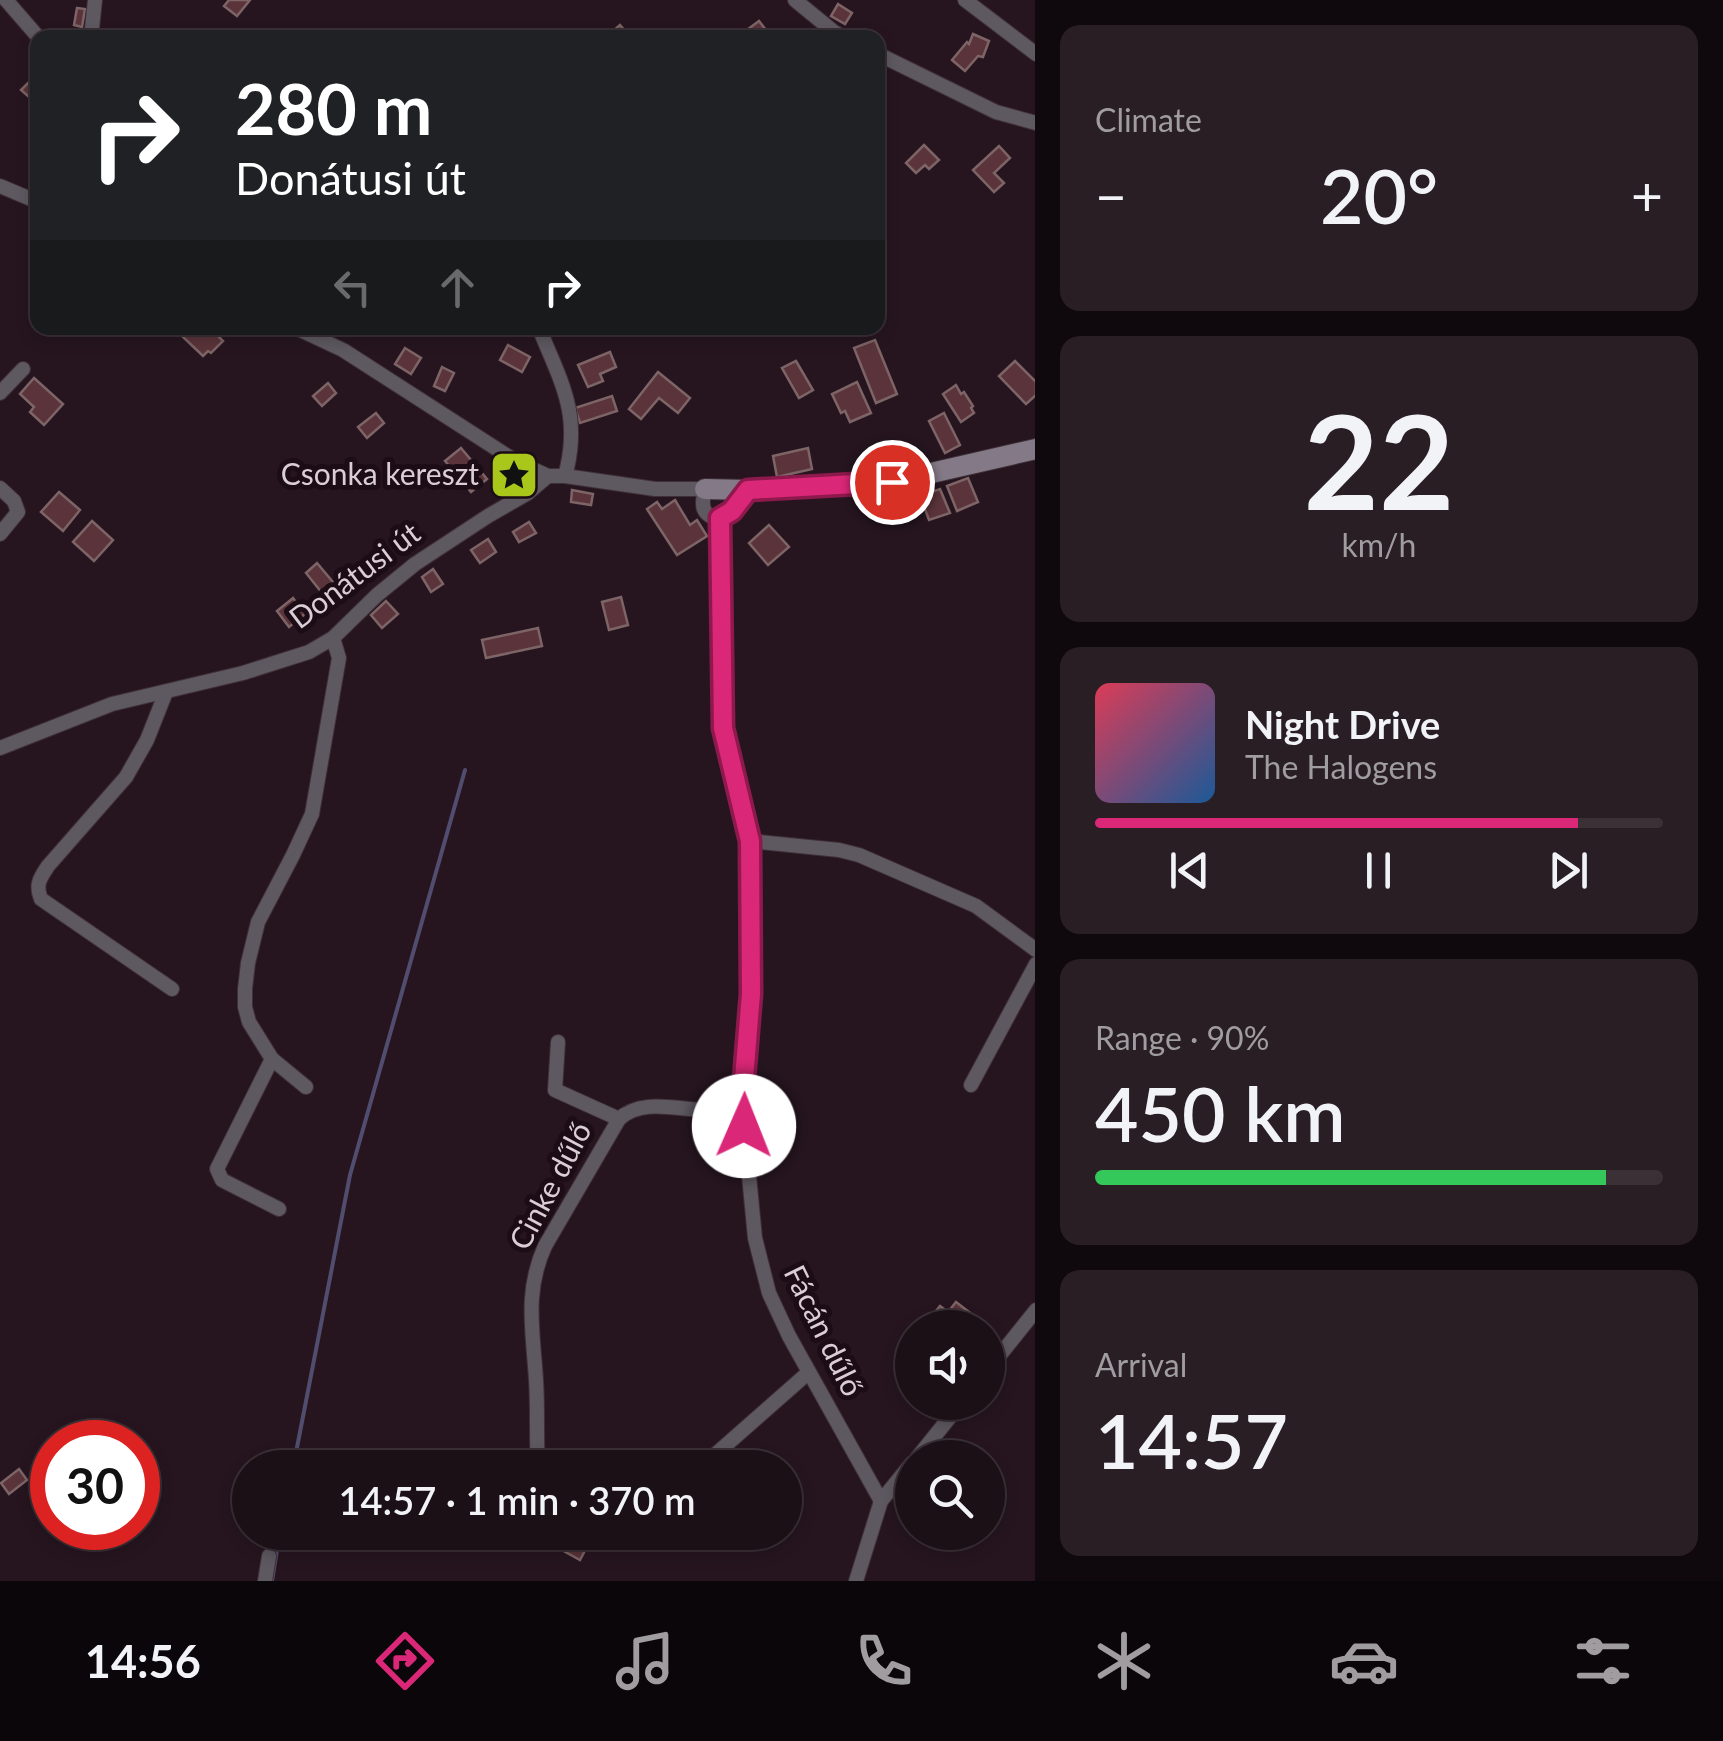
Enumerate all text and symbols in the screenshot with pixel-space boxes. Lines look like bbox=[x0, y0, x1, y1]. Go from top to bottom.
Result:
text: 280 m bbox=[235, 66, 432, 150]
icon: right bbox=[70, 70, 200, 200]
text: Climate bbox=[1095, 100, 1202, 139]
text: 20° bbox=[1320, 150, 1438, 240]
text: Donátusi út bbox=[235, 151, 466, 205]
text: − bbox=[1095, 162, 1127, 228]
text: + bbox=[1631, 162, 1663, 228]
icon: left bbox=[325, 260, 380, 315]
icon: ahead bbox=[430, 260, 485, 315]
icon: right bbox=[535, 260, 590, 315]
text: 22 bbox=[1304, 382, 1454, 538]
pin bbox=[850, 440, 935, 525]
place icon: Csonka kereszt bbox=[488, 449, 540, 501]
place label: Csonka kereszt bbox=[281, 455, 479, 491]
icon: arrive bbox=[865, 455, 920, 510]
street label: Donátusi út bbox=[282, 514, 426, 635]
text: km/h bbox=[1342, 525, 1416, 564]
text: Night Drive bbox=[1245, 701, 1440, 747]
text: The Halogens bbox=[1245, 747, 1437, 786]
icon: previous bbox=[1162, 843, 1217, 898]
icon: pause bbox=[1351, 843, 1406, 898]
icon: next bbox=[1541, 843, 1596, 898]
text: Range · 90% bbox=[1095, 1018, 1269, 1057]
text: 450 km bbox=[1095, 1068, 1346, 1158]
position arrow bbox=[692, 1074, 796, 1178]
street label: Cinke dűlő bbox=[501, 1115, 598, 1255]
street label: Fácán dűlő bbox=[778, 1259, 872, 1401]
map controls bbox=[895, 1310, 1005, 1550]
button: sound bbox=[895, 1310, 1005, 1420]
text: Arrival bbox=[1095, 1345, 1187, 1384]
text: 14:57 bbox=[1095, 1395, 1288, 1485]
speed limit sign: 30 bbox=[30, 1420, 160, 1550]
button: search bbox=[895, 1440, 1005, 1550]
text: 14:57 · 1 min · 370 m bbox=[339, 1477, 695, 1523]
icon: directions bbox=[370, 1626, 440, 1696]
icon: music bbox=[610, 1626, 680, 1696]
icon: phone bbox=[849, 1626, 919, 1696]
icon: climate bbox=[1089, 1626, 1159, 1696]
icon: car bbox=[1329, 1626, 1399, 1696]
icon: filters bbox=[1568, 1626, 1638, 1696]
text: 14:56 bbox=[85, 1634, 201, 1688]

